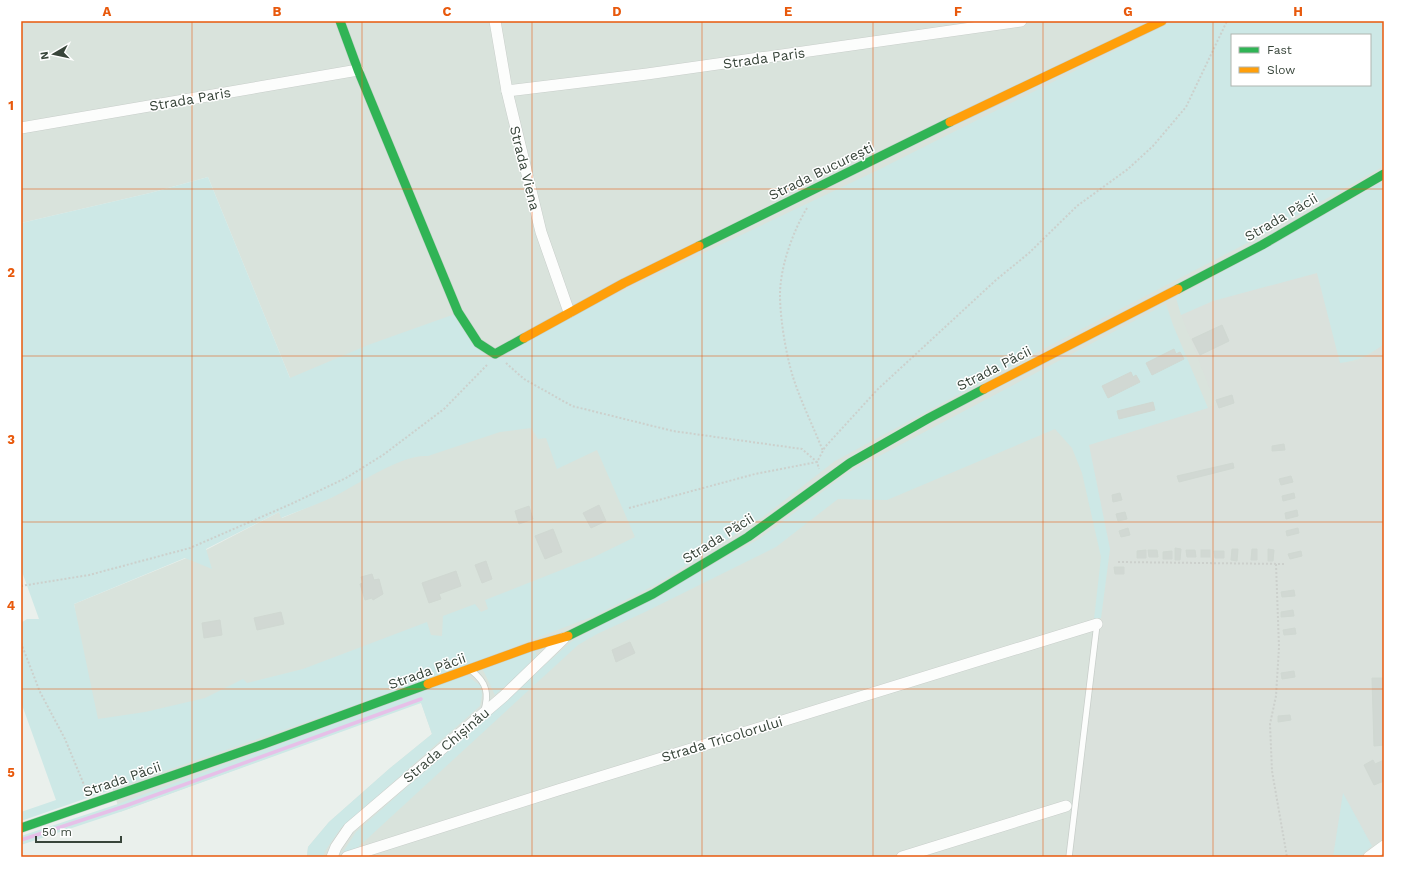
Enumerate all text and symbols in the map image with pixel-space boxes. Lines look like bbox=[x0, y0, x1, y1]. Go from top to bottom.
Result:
text: A bbox=[103, 4, 112, 19]
text: B bbox=[273, 4, 282, 19]
text: C bbox=[443, 4, 452, 19]
text: D bbox=[612, 4, 622, 19]
text: E bbox=[784, 4, 792, 19]
text: F bbox=[954, 4, 962, 19]
text: G bbox=[1123, 4, 1133, 19]
text: H bbox=[1293, 4, 1303, 19]
north arrow bbox=[34, 34, 74, 74]
legend bbox=[1231, 34, 1371, 86]
text: Fast bbox=[1267, 43, 1292, 57]
street label: Strada Paris bbox=[722, 44, 806, 72]
text: N bbox=[38, 50, 52, 61]
text: Slow bbox=[1267, 63, 1295, 77]
street label: Strada Paris bbox=[148, 84, 232, 114]
text: 1 bbox=[8, 98, 14, 113]
street label: Strada Viena bbox=[507, 124, 543, 212]
street label: Strada București bbox=[766, 139, 876, 204]
street label: Strada Păcii bbox=[1242, 190, 1320, 244]
text: 2 bbox=[7, 265, 15, 280]
street label: Strada Păcii bbox=[954, 342, 1034, 394]
text: 3 bbox=[7, 432, 15, 447]
street label: Strada Păcii bbox=[679, 510, 757, 566]
text: 4 bbox=[7, 598, 16, 613]
street label: Strada Păcii bbox=[386, 650, 468, 692]
street label: Strada Chișinău bbox=[400, 704, 493, 787]
street label: Strada Tricolorului bbox=[659, 713, 785, 765]
street label: Strada Păcii bbox=[81, 758, 163, 800]
text: 5 bbox=[7, 765, 15, 780]
scale bar bbox=[36, 818, 121, 844]
text: 50 m bbox=[42, 825, 72, 839]

